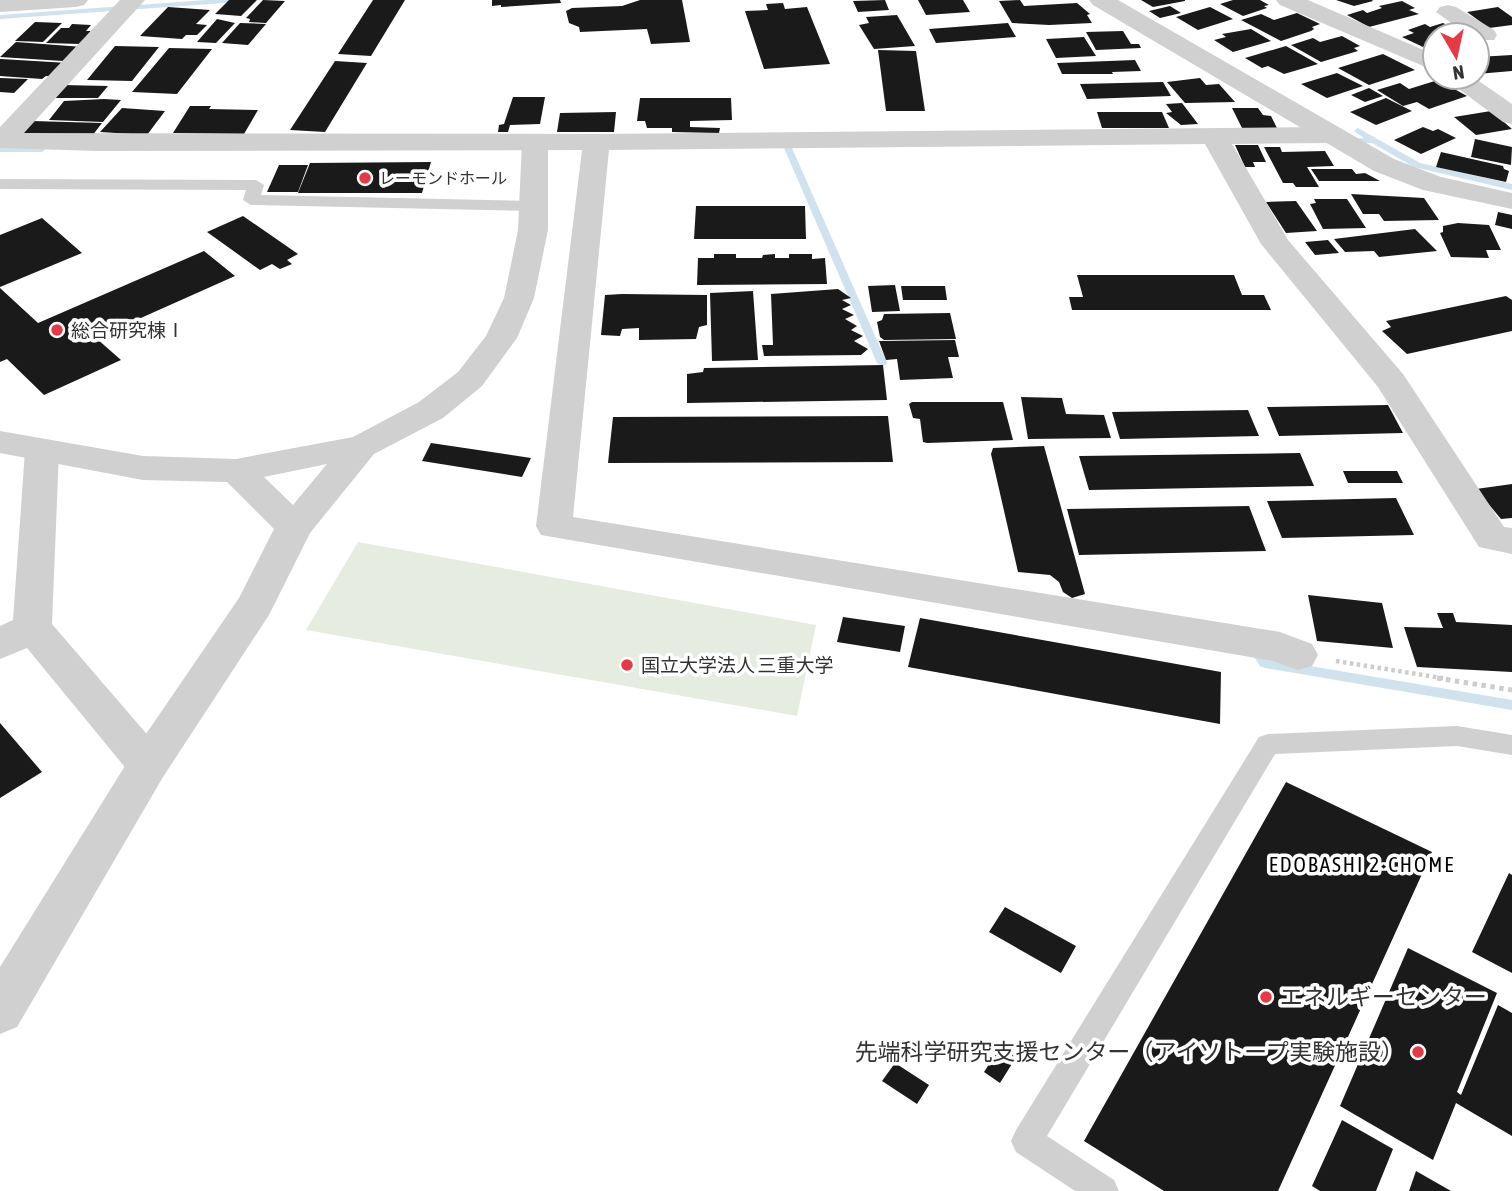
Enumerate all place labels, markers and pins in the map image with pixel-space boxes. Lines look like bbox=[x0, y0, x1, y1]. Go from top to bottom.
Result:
place label: レーモンドホール bbox=[379, 169, 507, 187]
marker: レーモンドホール bbox=[357, 170, 373, 186]
place label: 総合研究棟Ⅰ bbox=[71, 319, 185, 341]
marker: 総合研究棟Ⅰ bbox=[49, 322, 65, 338]
place label: 国立大学法人 三重大学 bbox=[641, 654, 834, 676]
marker: 国立大学法人 三重大学 bbox=[619, 657, 635, 673]
place label: エネルギーセンター bbox=[1280, 984, 1487, 1010]
marker: エネルギーセンター bbox=[1258, 989, 1274, 1005]
place label: 先端科学研究支援センター（アイソトープ実験施設） bbox=[855, 1039, 1404, 1065]
marker: 先端科学研究支援センター（アイソトープ実験施設） bbox=[1410, 1044, 1426, 1060]

